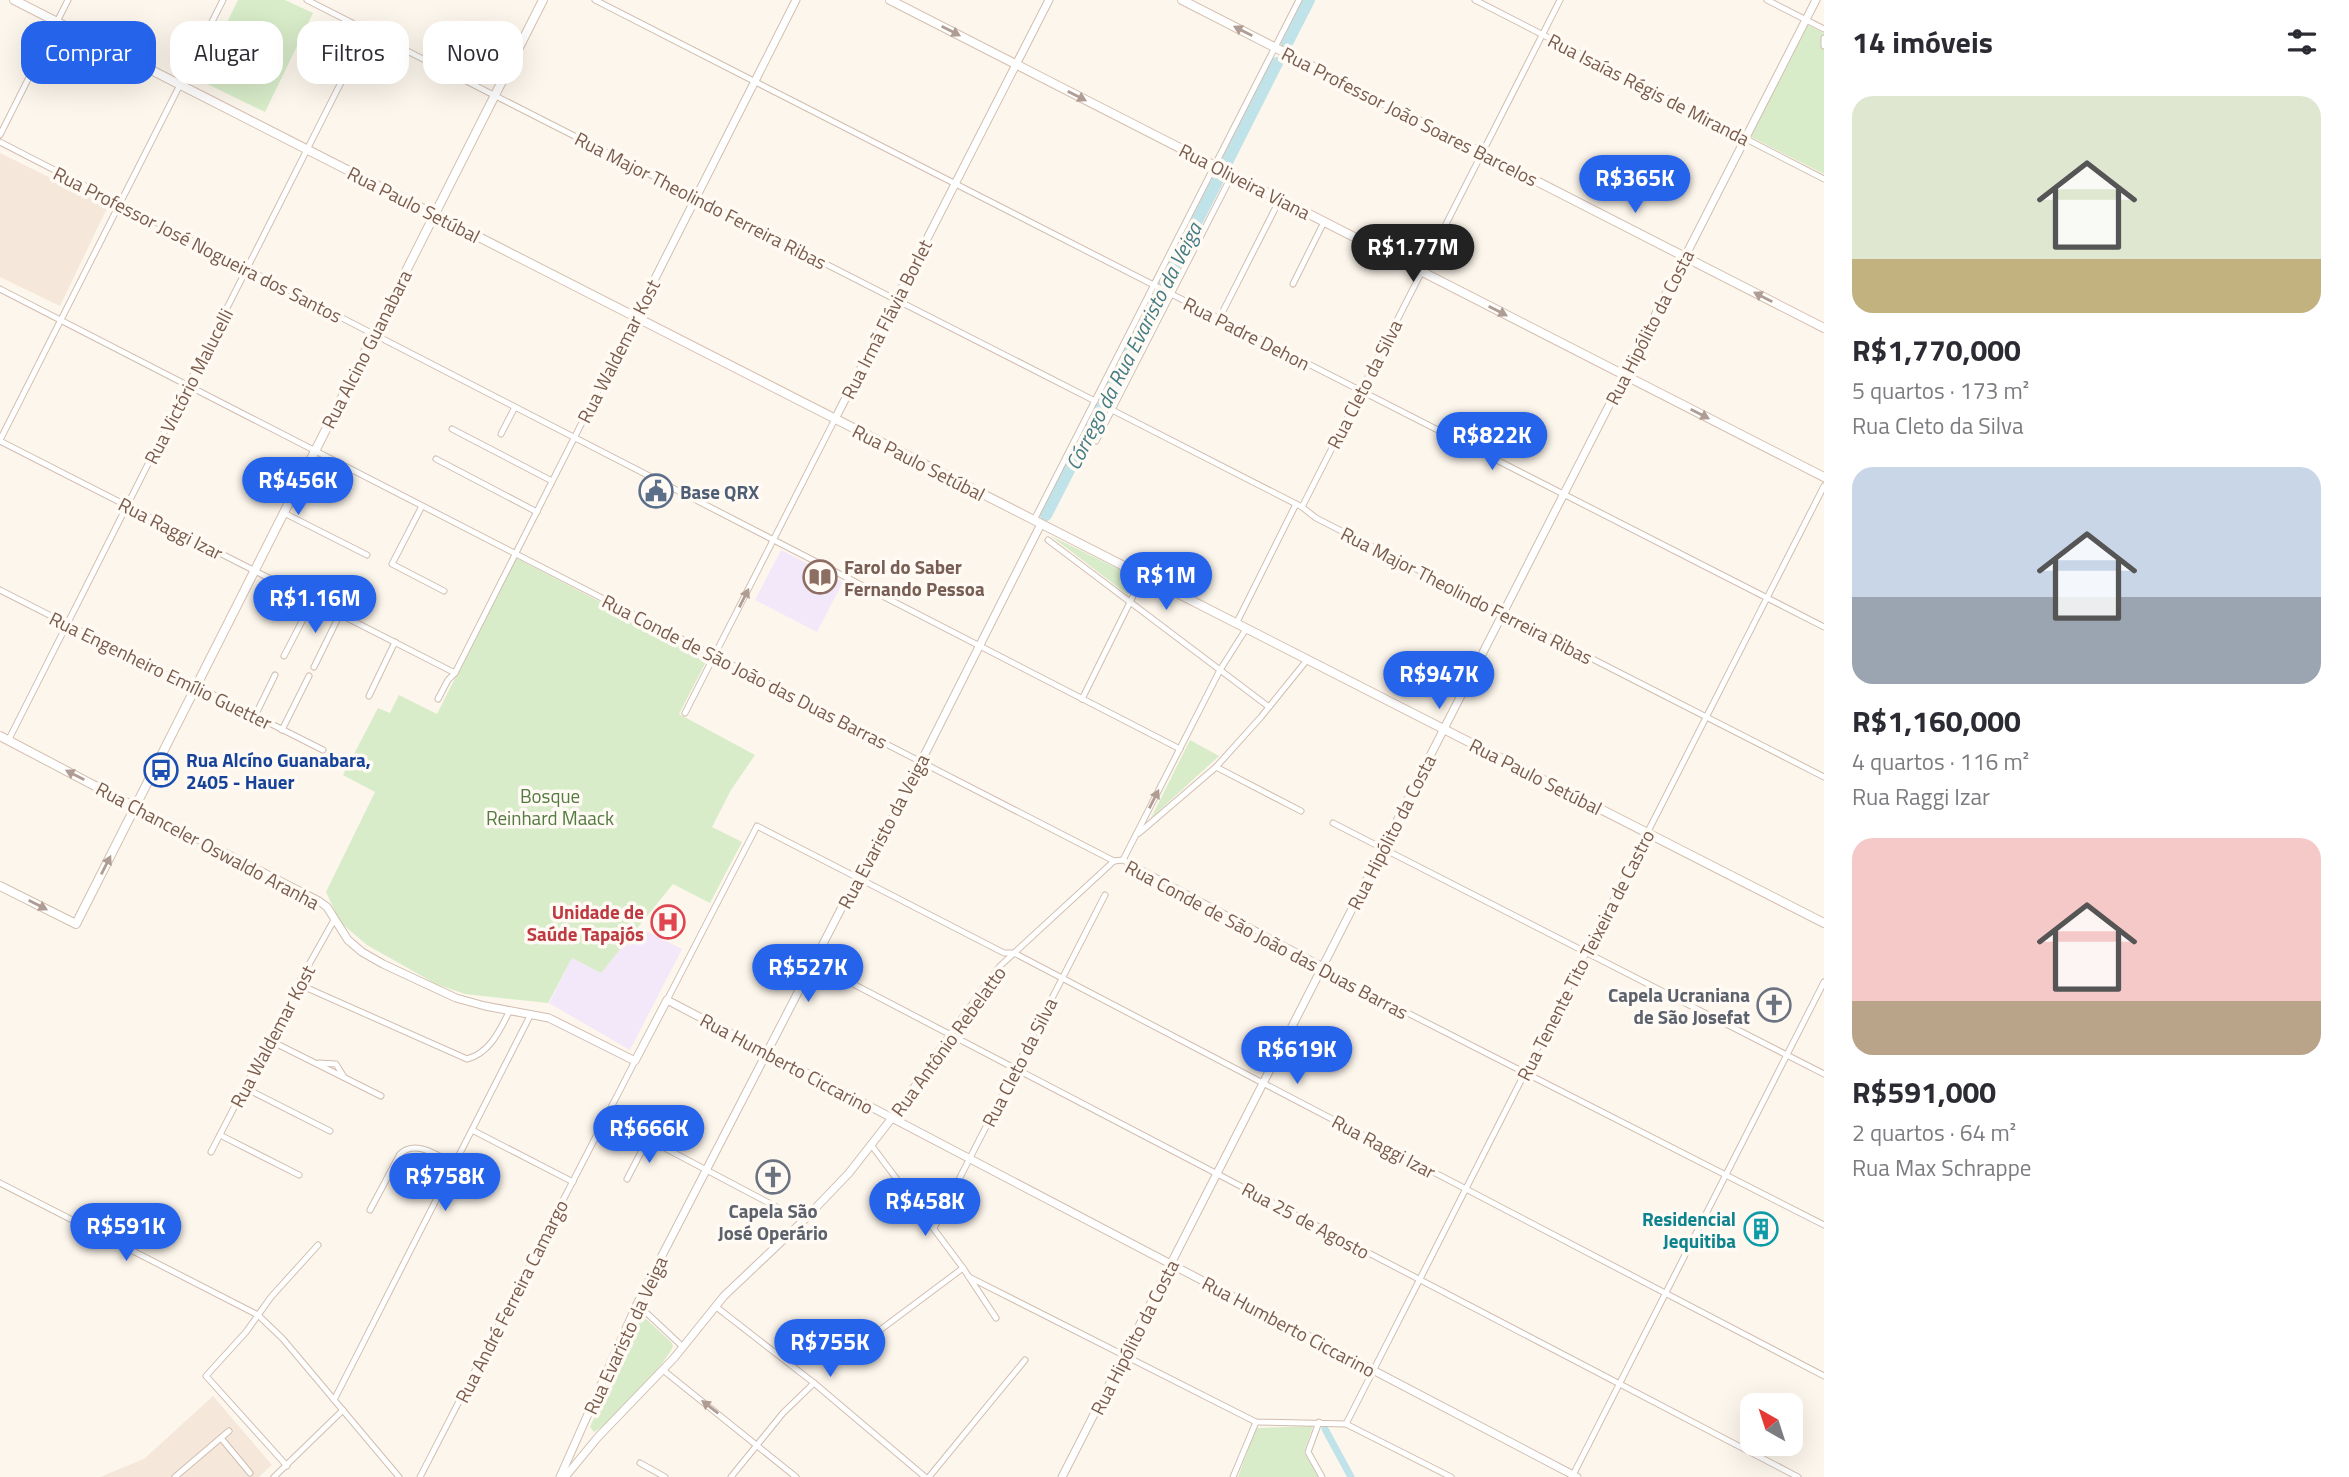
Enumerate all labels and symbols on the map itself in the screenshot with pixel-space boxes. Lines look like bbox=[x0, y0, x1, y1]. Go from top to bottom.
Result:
street label: Rua Isaías Régis de Miranda bbox=[1543, 25, 1755, 153]
one-way arrow bbox=[941, 26, 961, 37]
one-way arrow bbox=[1233, 26, 1253, 37]
street label: Rua Professor João Soares Barcelos bbox=[1277, 39, 1543, 193]
one-way arrow bbox=[1067, 90, 1087, 101]
street label: Rua Major Theolindo Ferreira Ribas bbox=[570, 124, 832, 276]
street label: Rua Oliveira Viana bbox=[1174, 135, 1316, 227]
pin: R$365K bbox=[1578, 156, 1692, 215]
street label: Rua Professor José Nogueira dos Santos bbox=[49, 158, 348, 330]
street label: Rua Paulo Setúbal bbox=[343, 158, 485, 250]
water label: Córrego da Rua Evaristo da Veiga bbox=[1057, 215, 1210, 475]
pin: R$1.77M bbox=[1348, 224, 1478, 284]
street label: Rua Irmã Flávia Borlet bbox=[833, 234, 939, 404]
street label: Rua Hipólito da Costa bbox=[1597, 244, 1701, 410]
street label: Rua Alcino Guanabara bbox=[313, 264, 419, 433]
street label: Rua Waldemar Kost bbox=[569, 274, 667, 428]
street label: Rua Padre Dehon bbox=[1179, 289, 1315, 377]
one-way arrow bbox=[1753, 291, 1773, 302]
street label: Rua Victório Malucelli bbox=[136, 303, 240, 469]
one-way arrow bbox=[1488, 305, 1508, 316]
street label: Rua Cleto da Silva bbox=[1319, 314, 1409, 454]
one-way arrow bbox=[1690, 409, 1710, 420]
pin: R$822K bbox=[1435, 412, 1549, 472]
street label: Rua Paulo Setúbal bbox=[848, 416, 990, 508]
pin: R$456K bbox=[241, 458, 355, 517]
public building icon: Base QRX bbox=[637, 472, 675, 510]
place label: Base QRX bbox=[680, 477, 759, 506]
street label: Rua Raggi Izar bbox=[114, 489, 229, 567]
street label: Rua Major Theolindo Ferreira Ribas bbox=[1336, 519, 1598, 671]
place label: Farol do Saber Fernando Pessoa bbox=[844, 552, 985, 603]
pin: R$1M bbox=[1125, 552, 1207, 612]
library icon: Farol do Saber Fernando Pessoa bbox=[801, 558, 839, 596]
pin: R$1.16M bbox=[250, 576, 380, 635]
street label: Rua Conde de São João das Duas Barras bbox=[597, 586, 893, 756]
one-way arrow bbox=[738, 588, 750, 608]
street label: Rua Engenheiro Emílio Guetter bbox=[45, 603, 278, 737]
pin: R$947K bbox=[1382, 652, 1496, 711]
street label: Rua Paulo Setúbal bbox=[1465, 730, 1607, 822]
place label: Rua Alcíno Guanabara, 2405 - Hauer bbox=[186, 745, 371, 796]
street label: Rua Evaristo da Veiga bbox=[830, 748, 936, 914]
street label: Rua Hipólito da Costa bbox=[1339, 749, 1443, 915]
bus stop icon: Rua Alcíno Guanabara, 2405 - Hauer bbox=[142, 751, 180, 789]
one-way arrow bbox=[65, 770, 85, 781]
street label: Rua Chanceler Oswaldo Aranha bbox=[91, 774, 325, 917]
park label: Bosque Reinhard Maack bbox=[486, 781, 614, 832]
one-way arrow bbox=[1148, 789, 1159, 809]
street label: Rua Tenente Tito Teixeira de Castro bbox=[1509, 824, 1661, 1086]
street label: Rua Conde de São João das Duas Barras bbox=[1120, 852, 1414, 1026]
one-way arrow bbox=[100, 855, 111, 875]
place label: Unidade de Saúde Tapajós bbox=[527, 897, 644, 948]
one-way arrow bbox=[28, 899, 48, 910]
hospital icon: Unidade de Saúde Tapajós bbox=[649, 903, 687, 941]
pin: R$527K bbox=[751, 944, 865, 1004]
street label: Rua Waldemar Kost bbox=[222, 959, 322, 1112]
street label: Rua Antônio Rebelatto bbox=[883, 960, 1013, 1122]
place label: Capela Ucraniana de São Josefat bbox=[1608, 980, 1750, 1031]
church icon: Capela Ucraniana de São Josefat bbox=[1755, 986, 1793, 1024]
street label: Rua Cleto da Silva bbox=[974, 992, 1064, 1132]
street label: Rua Humberto Ciccarino bbox=[695, 1005, 879, 1121]
pin: R$619K bbox=[1240, 1026, 1354, 1086]
pin: R$666K bbox=[592, 1106, 706, 1165]
street label: Rua Raggi Izar bbox=[1327, 1106, 1441, 1186]
pin: R$758K bbox=[388, 1154, 502, 1213]
church icon: Capela São José Operário bbox=[754, 1158, 792, 1196]
street label: Rua 25 de Agosto bbox=[1237, 1174, 1375, 1266]
pin: R$458K bbox=[868, 1178, 982, 1238]
street label: Rua André Ferreira Camargo bbox=[447, 1194, 575, 1408]
place label: Capela São José Operário bbox=[718, 1196, 828, 1247]
pin: R$591K bbox=[69, 1204, 183, 1263]
place label: Residencial Jequitiba bbox=[1642, 1204, 1736, 1255]
building icon: Residencial Jequitiba bbox=[1742, 1210, 1780, 1248]
street label: Rua Evaristo da Veiga bbox=[576, 1251, 675, 1419]
street label: Rua Hipólito da Costa bbox=[1082, 1254, 1186, 1420]
street label: Rua Humberto Ciccarino bbox=[1197, 1268, 1381, 1384]
pin: R$755K bbox=[773, 1320, 887, 1379]
north arrow bbox=[1740, 1393, 1802, 1456]
one-way arrow bbox=[701, 1401, 719, 1415]

